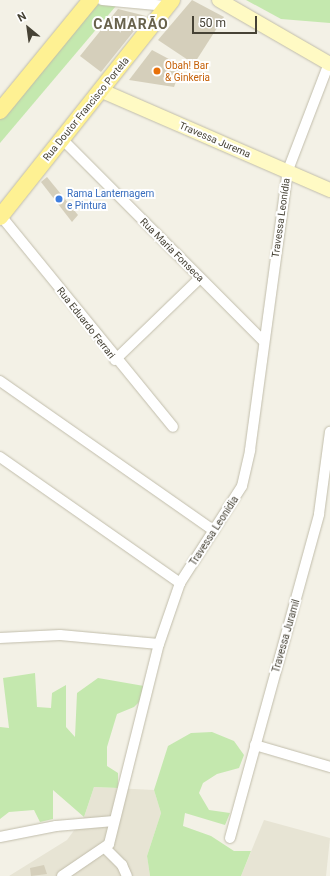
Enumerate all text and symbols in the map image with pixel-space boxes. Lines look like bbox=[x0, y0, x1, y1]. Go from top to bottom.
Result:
north arrow bbox=[8, 8, 48, 48]
scale bar bbox=[194, 8, 259, 34]
text: N bbox=[15, 10, 28, 25]
district label: CAMARÃO bbox=[93, 16, 169, 32]
text: 50 m bbox=[199, 16, 226, 30]
street label: Rua Doutor Francisco Portela bbox=[40, 55, 132, 163]
place label: Obah! Bar & Ginkeria bbox=[165, 59, 210, 82]
marker: Obah! Bar & Ginkeria bbox=[152, 66, 162, 76]
street label: Travessa Jurema bbox=[178, 120, 252, 160]
street label: Travessa Leonídia bbox=[269, 177, 293, 259]
place label: Rama Lanternagem e Pintura bbox=[67, 187, 154, 210]
marker: Rama Lanternagem e Pintura bbox=[54, 194, 64, 204]
street label: Rua Maria Fonseca bbox=[138, 216, 206, 284]
street label: Rua Eduardo Ferrari bbox=[54, 285, 118, 361]
street label: Travessa Leonídia bbox=[187, 494, 241, 568]
street label: Travessa Juramil bbox=[270, 598, 302, 674]

